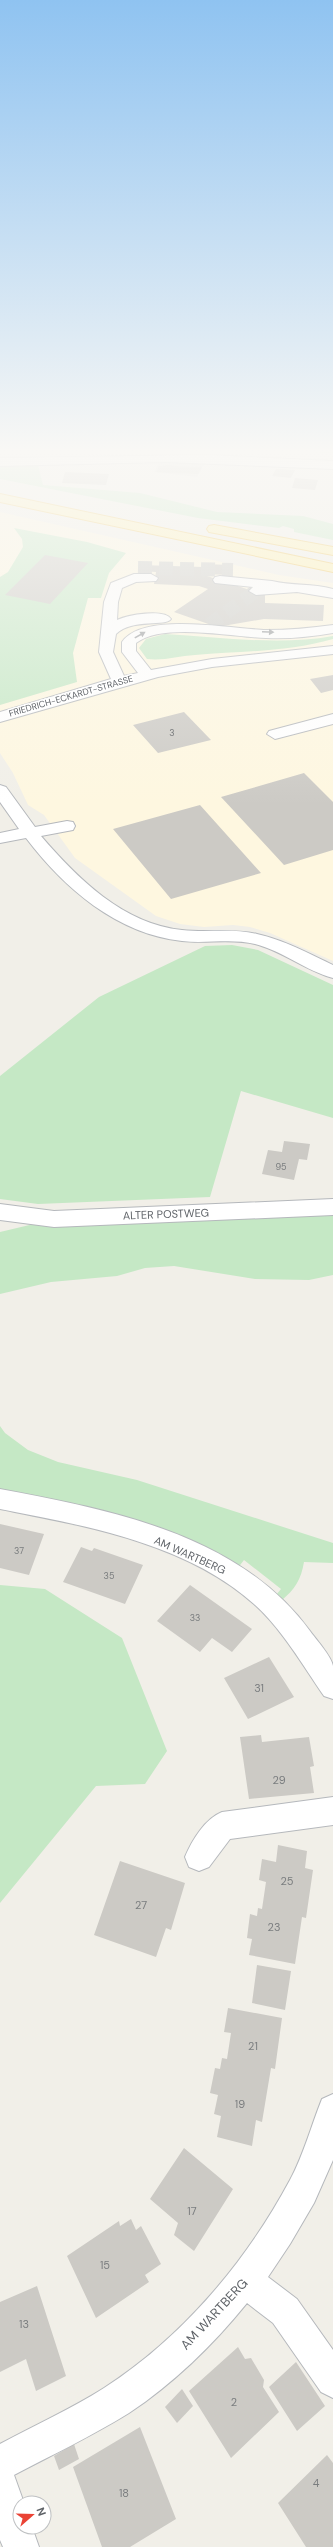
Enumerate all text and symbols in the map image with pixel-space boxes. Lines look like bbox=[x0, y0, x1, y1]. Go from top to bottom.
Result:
one-way arrow bbox=[262, 629, 274, 636]
one-way arrow bbox=[134, 631, 146, 638]
street label: FRIEDRICH-ECKARDT-STRASSE bbox=[7, 672, 135, 720]
house number: 3 bbox=[169, 727, 175, 739]
house number: 95 bbox=[275, 1161, 287, 1173]
street label: ALTER POSTWEG bbox=[123, 1206, 209, 1222]
street label: AM WARTBERG bbox=[152, 1533, 228, 1577]
house number: 37 bbox=[14, 1545, 24, 1557]
house number: 35 bbox=[104, 1570, 114, 1582]
house number: 33 bbox=[190, 1612, 200, 1624]
house number: 31 bbox=[254, 1681, 264, 1695]
house number: 29 bbox=[272, 1773, 286, 1787]
house number: 25 bbox=[280, 1874, 294, 1888]
house number: 27 bbox=[135, 1898, 147, 1912]
house number: 23 bbox=[268, 1920, 280, 1934]
house number: 21 bbox=[248, 2039, 258, 2053]
house number: 19 bbox=[235, 2097, 245, 2111]
house number: 17 bbox=[187, 2204, 197, 2218]
house number: 15 bbox=[100, 2258, 110, 2272]
street label: AM WARTBERG bbox=[177, 2275, 251, 2353]
house number: 13 bbox=[19, 2317, 29, 2331]
house number: 2 bbox=[231, 2395, 237, 2409]
house number: 4 bbox=[313, 2476, 320, 2490]
house number: 18 bbox=[119, 2486, 129, 2500]
north arrow bbox=[12, 2495, 52, 2535]
text: N bbox=[33, 2505, 49, 2518]

